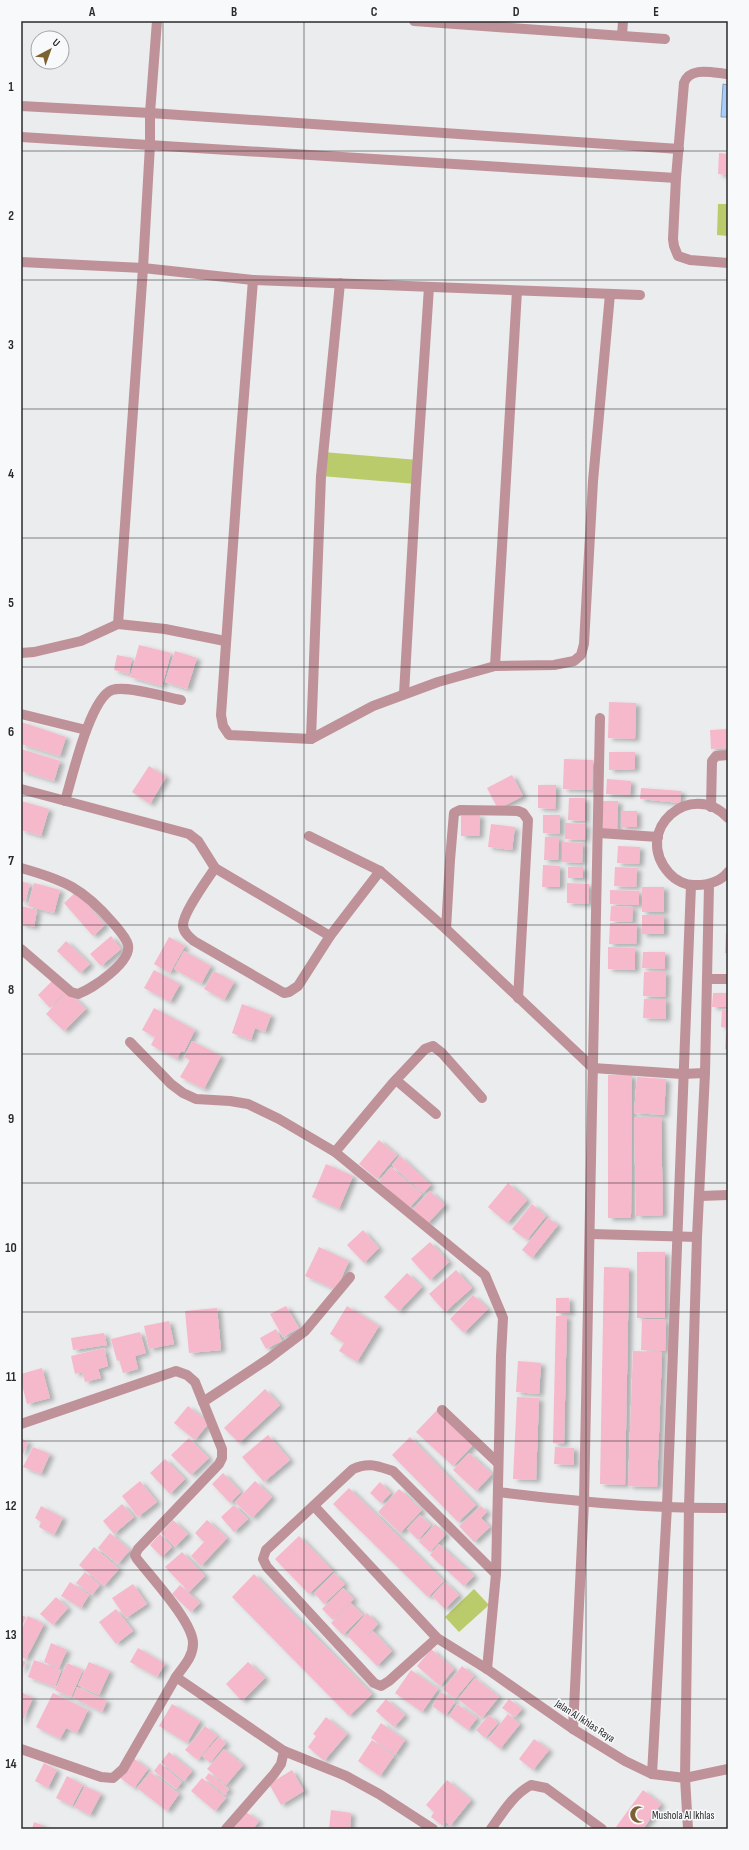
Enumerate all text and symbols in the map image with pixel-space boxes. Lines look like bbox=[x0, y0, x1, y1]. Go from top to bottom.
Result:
text: A bbox=[88, 4, 96, 20]
text: B bbox=[231, 4, 237, 20]
text: C bbox=[371, 4, 378, 20]
text: D bbox=[513, 4, 520, 20]
text: E bbox=[653, 4, 659, 20]
north arrow bbox=[30, 30, 70, 70]
text: U bbox=[50, 36, 63, 50]
text: 1 bbox=[8, 79, 14, 95]
text: 2 bbox=[8, 208, 14, 224]
text: 3 bbox=[8, 337, 14, 353]
text: 4 bbox=[8, 466, 14, 482]
text: 5 bbox=[8, 595, 14, 611]
text: 6 bbox=[8, 724, 14, 740]
text: 7 bbox=[8, 853, 14, 869]
text: 8 bbox=[8, 982, 14, 998]
text: 9 bbox=[8, 1111, 14, 1127]
text: 10 bbox=[5, 1240, 17, 1256]
text: 11 bbox=[6, 1369, 16, 1385]
text: 12 bbox=[6, 1498, 17, 1514]
text: 13 bbox=[6, 1627, 17, 1643]
street label: Jalan Al Ikhlas Raya bbox=[552, 1696, 617, 1745]
text: 14 bbox=[5, 1756, 17, 1772]
mosque icon: Mushola Al Ikhlas bbox=[629, 1805, 649, 1825]
place label: Mushola Al Ikhlas bbox=[652, 1809, 714, 1822]

